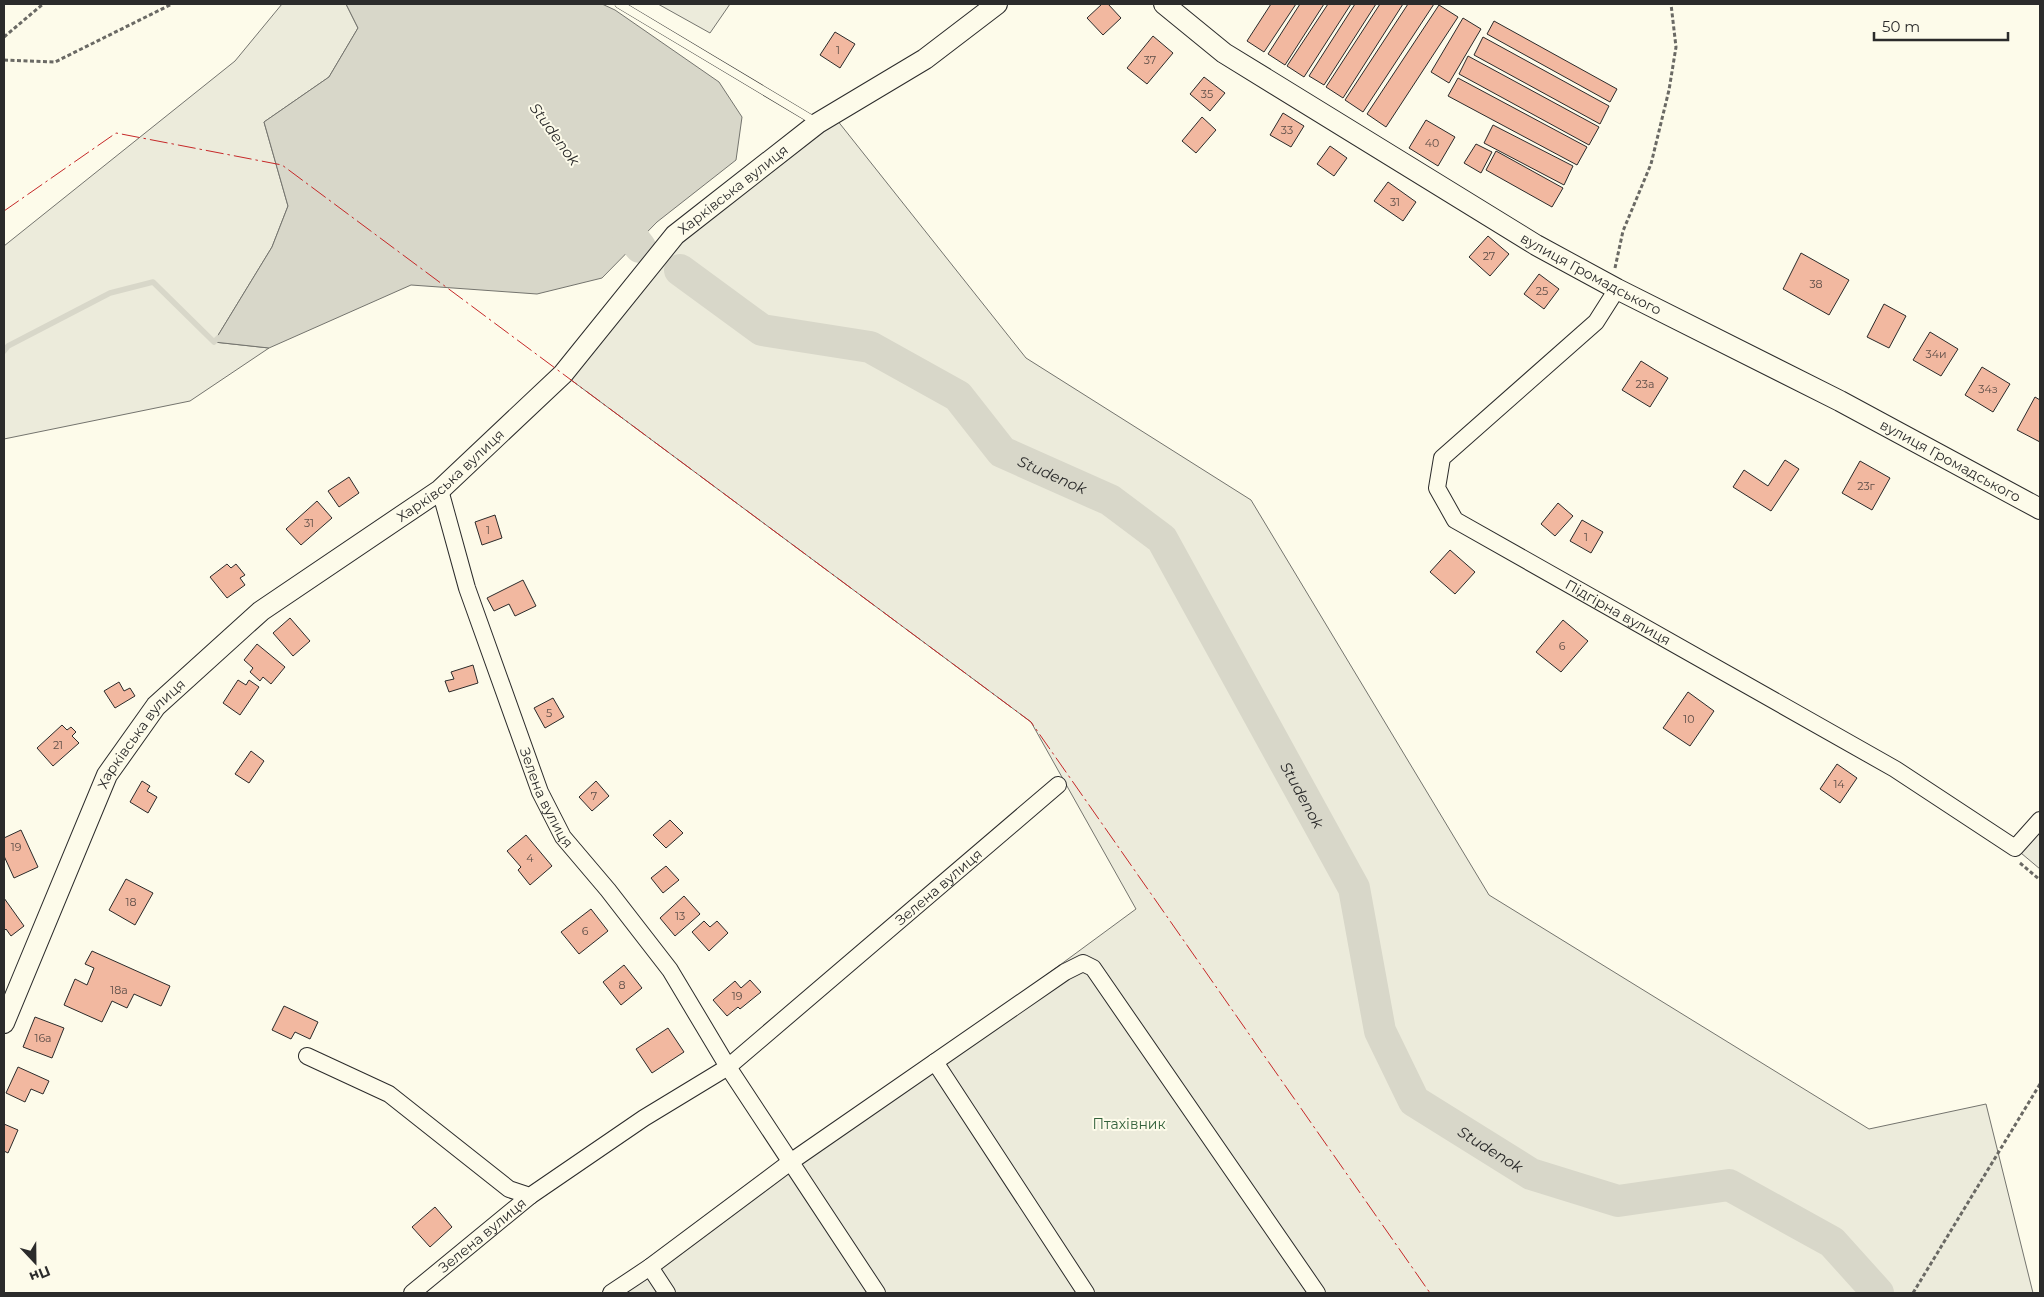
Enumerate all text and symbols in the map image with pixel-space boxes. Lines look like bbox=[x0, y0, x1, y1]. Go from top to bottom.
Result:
scale bar bbox=[1874, 10, 2008, 42]
text: 50 m bbox=[1882, 17, 1920, 36]
house number: 1 bbox=[836, 43, 840, 57]
house number: 37 bbox=[1144, 53, 1156, 67]
house number: 35 bbox=[1201, 87, 1213, 101]
water label: Studenok bbox=[526, 99, 585, 170]
house number: 33 bbox=[1281, 123, 1293, 137]
house number: 40 bbox=[1425, 136, 1439, 150]
street label: Харківська вулиця bbox=[674, 141, 792, 238]
house number: 31 bbox=[1390, 195, 1400, 209]
street label: вулиця Громадського bbox=[1517, 229, 1665, 319]
house number: 27 bbox=[1483, 249, 1495, 263]
house number: 38 bbox=[1809, 277, 1823, 291]
house number: 25 bbox=[1536, 284, 1548, 298]
house number: 34и bbox=[1925, 347, 1947, 361]
house number: 23а bbox=[1636, 377, 1654, 391]
house number: 34з bbox=[1978, 382, 1998, 396]
street label: вулиця Громадського bbox=[1877, 415, 2024, 506]
street label: Харківська вулиця bbox=[393, 425, 508, 526]
water label: Studenok bbox=[1015, 451, 1091, 498]
house number: 23г bbox=[1857, 479, 1876, 493]
house number: 31 bbox=[304, 516, 314, 530]
house number: 1 bbox=[486, 523, 490, 537]
house number: 1 bbox=[1584, 530, 1588, 544]
street label: Підгірна вулиця bbox=[1562, 575, 1674, 649]
house number: 6 bbox=[1559, 639, 1566, 653]
street label: Харківська вулиця bbox=[93, 675, 189, 792]
house number: 5 bbox=[546, 706, 552, 720]
house number: 10 bbox=[1683, 712, 1695, 726]
house number: 21 bbox=[53, 738, 63, 752]
street label: Зелена вулиця bbox=[516, 745, 577, 852]
water label: Studenok bbox=[1277, 758, 1329, 832]
house number: 14 bbox=[1833, 777, 1845, 791]
house number: 7 bbox=[591, 789, 597, 803]
house number: 19 bbox=[11, 840, 22, 854]
street label: Зелена вулиця bbox=[891, 845, 986, 929]
house number: 4 bbox=[526, 851, 534, 865]
house number: 18 bbox=[126, 895, 137, 909]
house number: 13 bbox=[675, 909, 685, 923]
house number: 6 bbox=[582, 924, 589, 938]
house number: 8 bbox=[618, 978, 626, 992]
house number: 18а bbox=[110, 983, 128, 997]
house number: 19 bbox=[732, 989, 743, 1003]
house number: 16а bbox=[34, 1031, 52, 1045]
park label: Птахівник bbox=[1092, 1115, 1166, 1133]
water label: Studenok bbox=[1455, 1121, 1528, 1177]
street label: Зелена вулиця bbox=[435, 1194, 530, 1277]
north arrow bbox=[10, 1237, 60, 1287]
text: Пн bbox=[27, 1262, 53, 1286]

